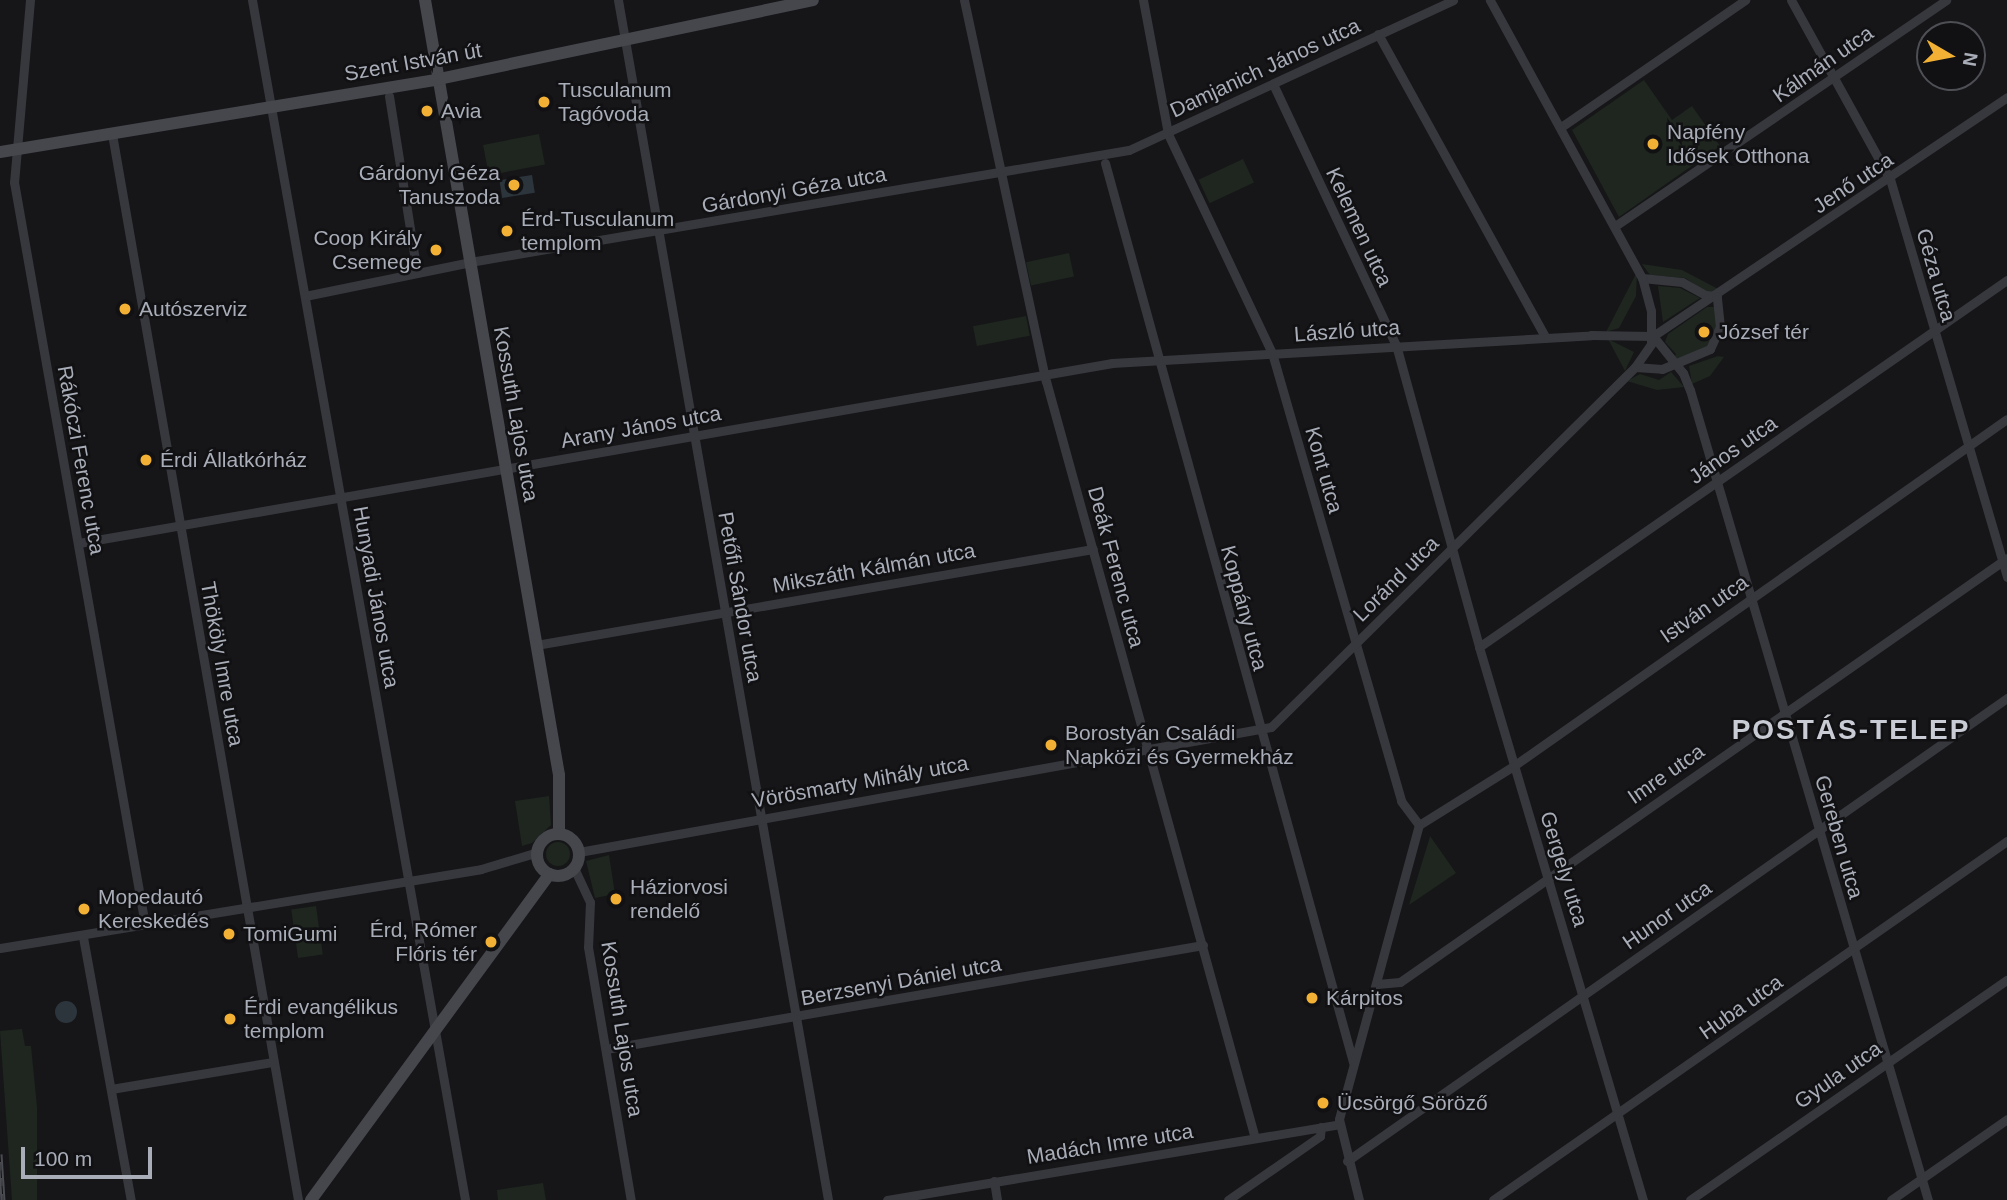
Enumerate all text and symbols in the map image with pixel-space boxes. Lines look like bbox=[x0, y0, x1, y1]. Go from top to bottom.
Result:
street label: Damjanich János utca bbox=[1166, 13, 1364, 123]
street label: Kálmán utca bbox=[1768, 20, 1878, 108]
north arrow bbox=[1916, 21, 1986, 91]
street label: Szent István út bbox=[342, 38, 484, 86]
text: N bbox=[1959, 51, 1982, 68]
place label: Tusculanum Tagóvoda bbox=[558, 77, 672, 127]
marker: Tusculanum Tagóvoda bbox=[536, 94, 552, 110]
place label: Avia bbox=[441, 98, 481, 124]
marker: Avia bbox=[419, 103, 435, 119]
place label: Napfény Idősek Otthona bbox=[1667, 119, 1809, 169]
marker: Napfény Idősek Otthona bbox=[1645, 136, 1661, 152]
street label: Jenő utca bbox=[1808, 147, 1898, 219]
place label: Gárdonyi Géza Tanuszoda bbox=[359, 160, 500, 210]
street label: Gárdonyi Géza utca bbox=[700, 161, 888, 219]
street label: Kelemen utca bbox=[1320, 163, 1398, 291]
marker: Gárdonyi Géza Tanuszoda bbox=[506, 177, 522, 193]
place label: Érd-Tusculanum templom bbox=[521, 206, 674, 256]
marker: Érd-Tusculanum templom bbox=[499, 223, 515, 239]
place label: Coop Király Csemege bbox=[313, 225, 422, 275]
street label: Géza utca bbox=[1911, 226, 1961, 324]
marker: Coop Király Csemege bbox=[428, 242, 444, 258]
place label: Autószerviz bbox=[139, 296, 248, 322]
marker: Autószerviz bbox=[117, 301, 133, 317]
street label: László utca bbox=[1293, 315, 1401, 347]
place label: József tér bbox=[1718, 319, 1809, 345]
street label: Kossuth Lajos utca bbox=[488, 324, 544, 504]
marker: József tér bbox=[1696, 324, 1712, 340]
street label: Rákóczi Ferenc utca bbox=[52, 364, 110, 556]
street label: Arany János utca bbox=[559, 401, 723, 453]
street label: János utca bbox=[1684, 411, 1782, 489]
street label: Kont utca bbox=[1300, 424, 1348, 516]
place label: Érdi Állatkórház bbox=[160, 447, 307, 473]
marker: Érdi Állatkórház bbox=[138, 452, 154, 468]
street label: Deák Ferenc utca bbox=[1082, 484, 1150, 650]
street label: Hunyadi János utca bbox=[348, 504, 404, 690]
street label: Petőfi Sándor utca bbox=[713, 510, 767, 684]
street label: Loránd utca bbox=[1348, 531, 1444, 627]
street label: Mikszáth Kálmán utca bbox=[771, 538, 977, 598]
street label: Koppány utca bbox=[1215, 543, 1273, 673]
street label: István utca bbox=[1655, 570, 1753, 648]
street label: Thököly Imre utca bbox=[195, 580, 249, 748]
district label: POSTÁS-TELEP bbox=[1733, 713, 1969, 747]
place label: Borostyán Családi Napközi és Gyermekház bbox=[1065, 720, 1294, 770]
marker: Borostyán Családi Napközi és Gyermekház bbox=[1043, 737, 1059, 753]
street label: Imre utca bbox=[1623, 739, 1709, 809]
street label: Vörösmarty Mihály utca bbox=[750, 751, 970, 813]
street label: Gereben utca bbox=[1809, 772, 1869, 902]
street label: Gergely utca bbox=[1535, 808, 1593, 930]
place label: Háziorvosi rendelő bbox=[630, 874, 728, 924]
street label: Hunor utca bbox=[1618, 875, 1716, 955]
place label: Mopedautó Kereskedés bbox=[98, 884, 209, 934]
marker: Háziorvosi rendelő bbox=[608, 891, 624, 907]
marker: Mopedautó Kereskedés bbox=[76, 901, 92, 917]
place label: Érd, Rómer Flóris tér bbox=[370, 917, 477, 967]
place label: TomiGumi bbox=[243, 921, 338, 947]
marker: TomiGumi bbox=[221, 926, 237, 942]
marker: Érd, Rómer Flóris tér bbox=[483, 934, 499, 950]
street label: Kossuth Lajos utca bbox=[596, 939, 648, 1119]
street label: Berzsenyi Dániel utca bbox=[799, 951, 1003, 1011]
street label: Huba utca bbox=[1695, 969, 1787, 1045]
place label: Kárpitos bbox=[1326, 985, 1403, 1011]
marker: Kárpitos bbox=[1304, 990, 1320, 1006]
place label: Érdi evangélikus templom bbox=[244, 994, 398, 1044]
marker: Érdi evangélikus templom bbox=[222, 1011, 238, 1027]
street label: Gyula utca bbox=[1790, 1036, 1886, 1114]
place label: Ücsörgő Söröző bbox=[1337, 1090, 1488, 1116]
marker: Ücsörgő Söröző bbox=[1315, 1095, 1331, 1111]
street label: Madách Imre utca bbox=[1025, 1118, 1195, 1170]
scale bar bbox=[24, 1134, 156, 1178]
text: 100 m bbox=[34, 1147, 92, 1170]

